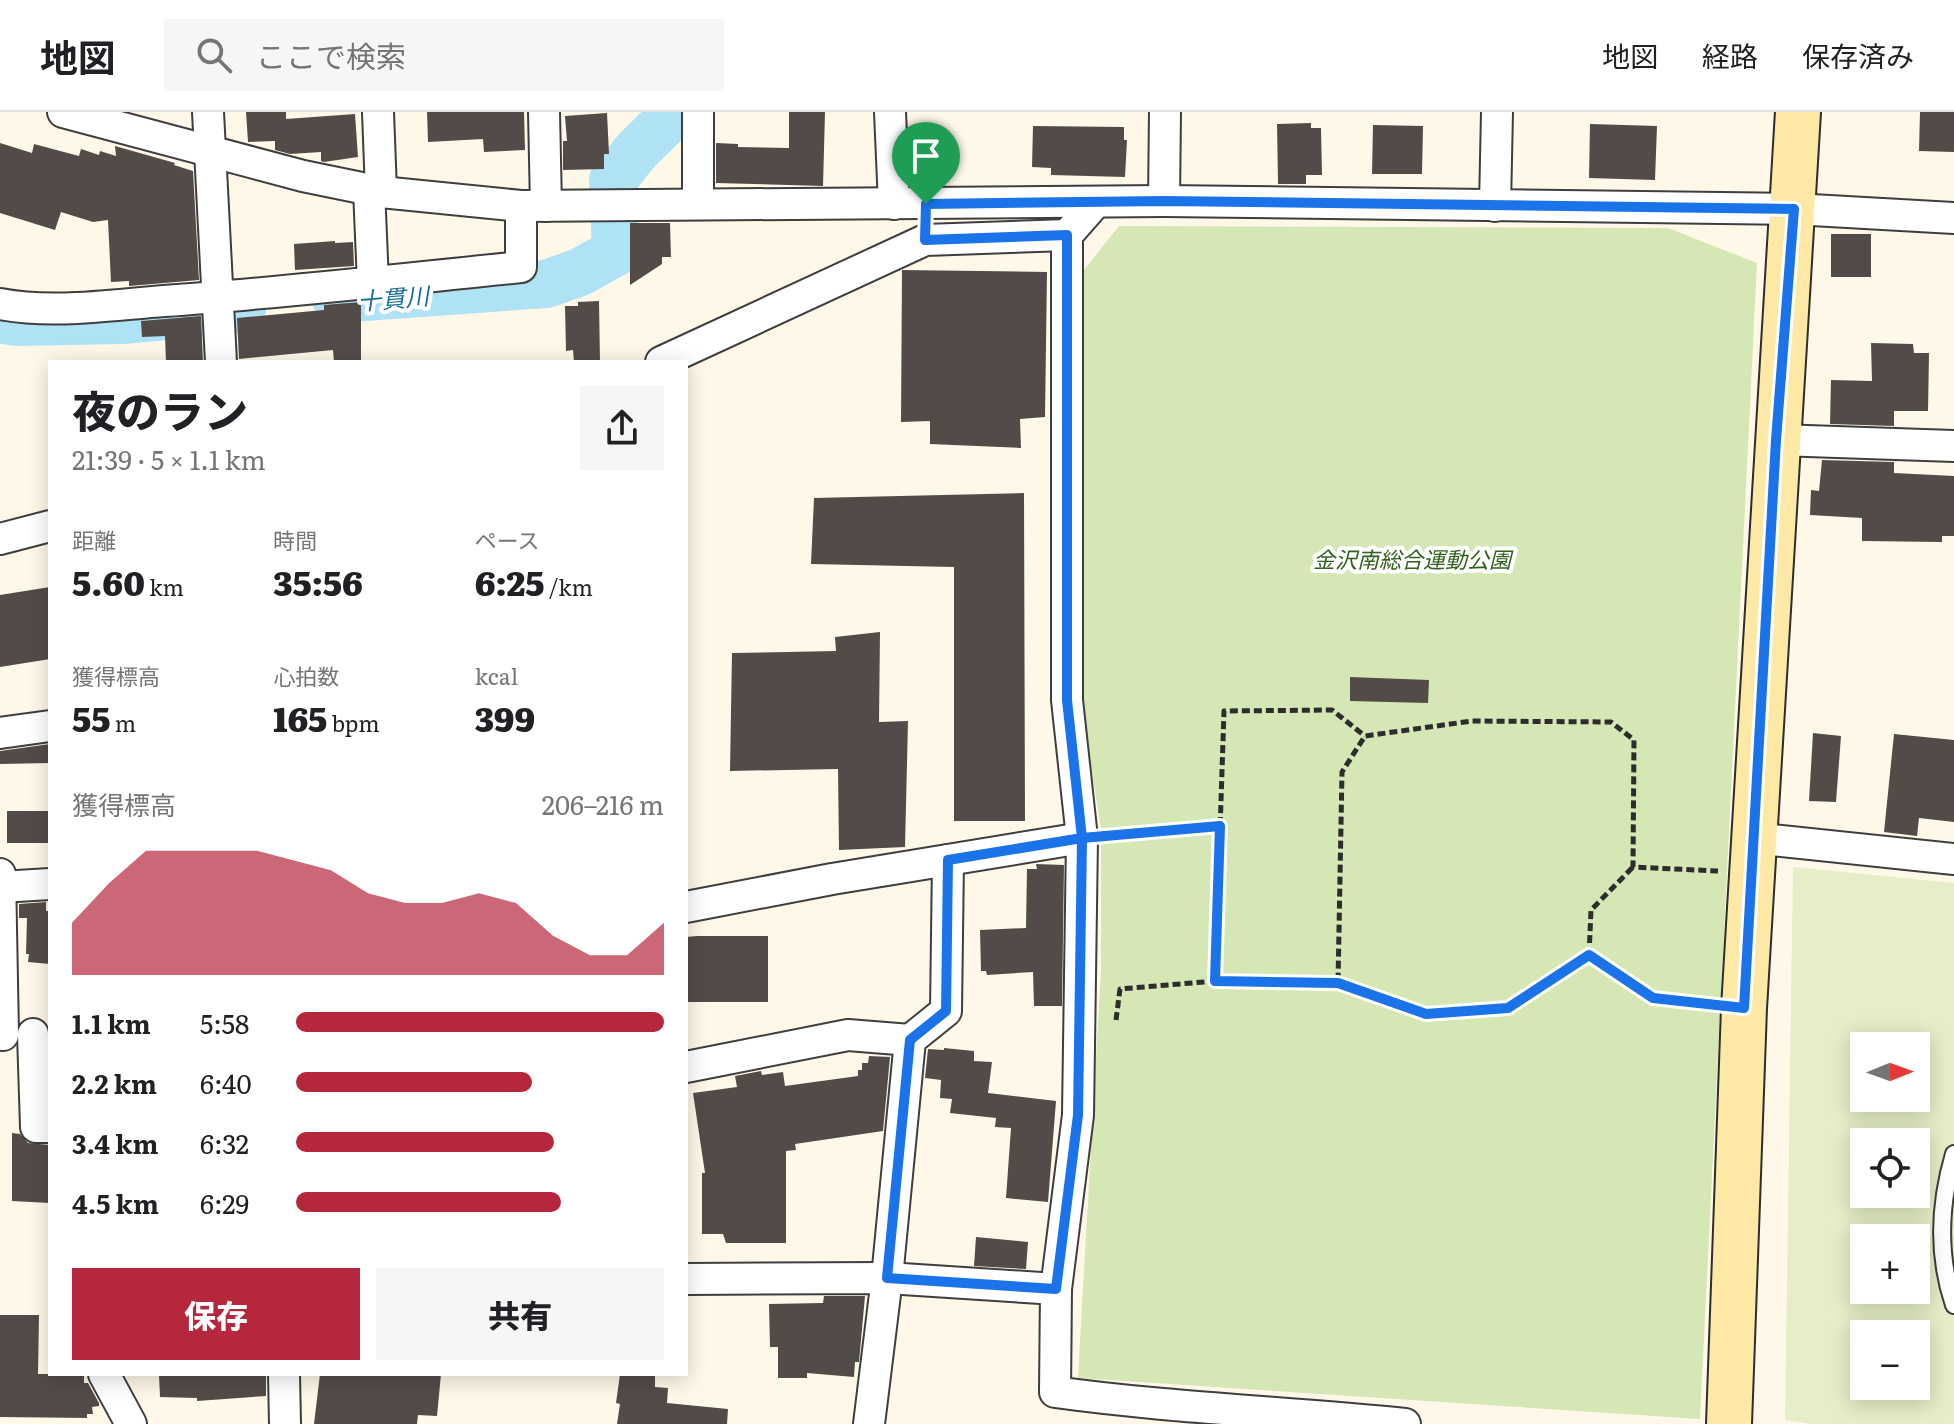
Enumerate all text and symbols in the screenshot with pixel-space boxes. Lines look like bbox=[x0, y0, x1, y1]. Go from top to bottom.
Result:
search box bbox=[164, 19, 724, 91]
text: 地図 bbox=[40, 27, 116, 84]
icon: search bbox=[192, 33, 236, 77]
text: ここで検索 bbox=[256, 33, 406, 77]
text: 地図 bbox=[1602, 34, 1658, 76]
text: 経路 bbox=[1702, 34, 1758, 76]
text: 保存済み bbox=[1802, 34, 1914, 76]
pin bbox=[892, 122, 960, 204]
icon: arrive bbox=[904, 134, 948, 178]
water label: 十貫川 bbox=[356, 276, 433, 318]
text: 夜のラン bbox=[72, 376, 248, 442]
button: share bbox=[580, 386, 664, 470]
text: 21:39 · 5 × 1.1 km bbox=[72, 439, 266, 478]
text: 距離 bbox=[72, 523, 116, 556]
text: 時間 bbox=[273, 523, 317, 556]
text: ペース bbox=[475, 523, 540, 556]
park label: 金沢南総合運動公園 bbox=[1313, 542, 1514, 575]
text: 5.60 bbox=[72, 556, 145, 606]
text: 35:56 bbox=[273, 556, 363, 606]
text: 6:25 bbox=[475, 556, 544, 606]
text: km bbox=[145, 570, 184, 603]
text: /km bbox=[544, 570, 593, 603]
text: 獲得標高 bbox=[72, 659, 160, 692]
text: 心拍数 bbox=[273, 659, 339, 692]
text: kcal bbox=[475, 659, 518, 692]
text: 55 bbox=[72, 692, 110, 742]
text: 165 bbox=[273, 692, 327, 742]
text: 399 bbox=[475, 692, 535, 742]
text: m bbox=[110, 706, 136, 739]
text: bpm bbox=[327, 706, 380, 739]
text: 獲得標高 bbox=[72, 784, 176, 823]
text: 206–216 m bbox=[542, 784, 664, 823]
text: 1.1 km bbox=[72, 1003, 151, 1042]
text: 5:58 bbox=[200, 1003, 249, 1042]
north arrow bbox=[1850, 1032, 1930, 1112]
map controls bbox=[1850, 1032, 1930, 1400]
text: 2.2 km bbox=[72, 1063, 157, 1102]
text: 6:40 bbox=[200, 1063, 251, 1102]
text: 3.4 km bbox=[72, 1123, 159, 1162]
text: 6:32 bbox=[200, 1123, 249, 1162]
button: locate bbox=[1850, 1128, 1930, 1208]
text: 4.5 km bbox=[72, 1183, 159, 1222]
text: 6:29 bbox=[200, 1183, 249, 1222]
button: + bbox=[1850, 1224, 1930, 1304]
button: 保存 bbox=[72, 1268, 360, 1360]
button: 共有 bbox=[376, 1268, 664, 1360]
button: − bbox=[1850, 1320, 1930, 1400]

